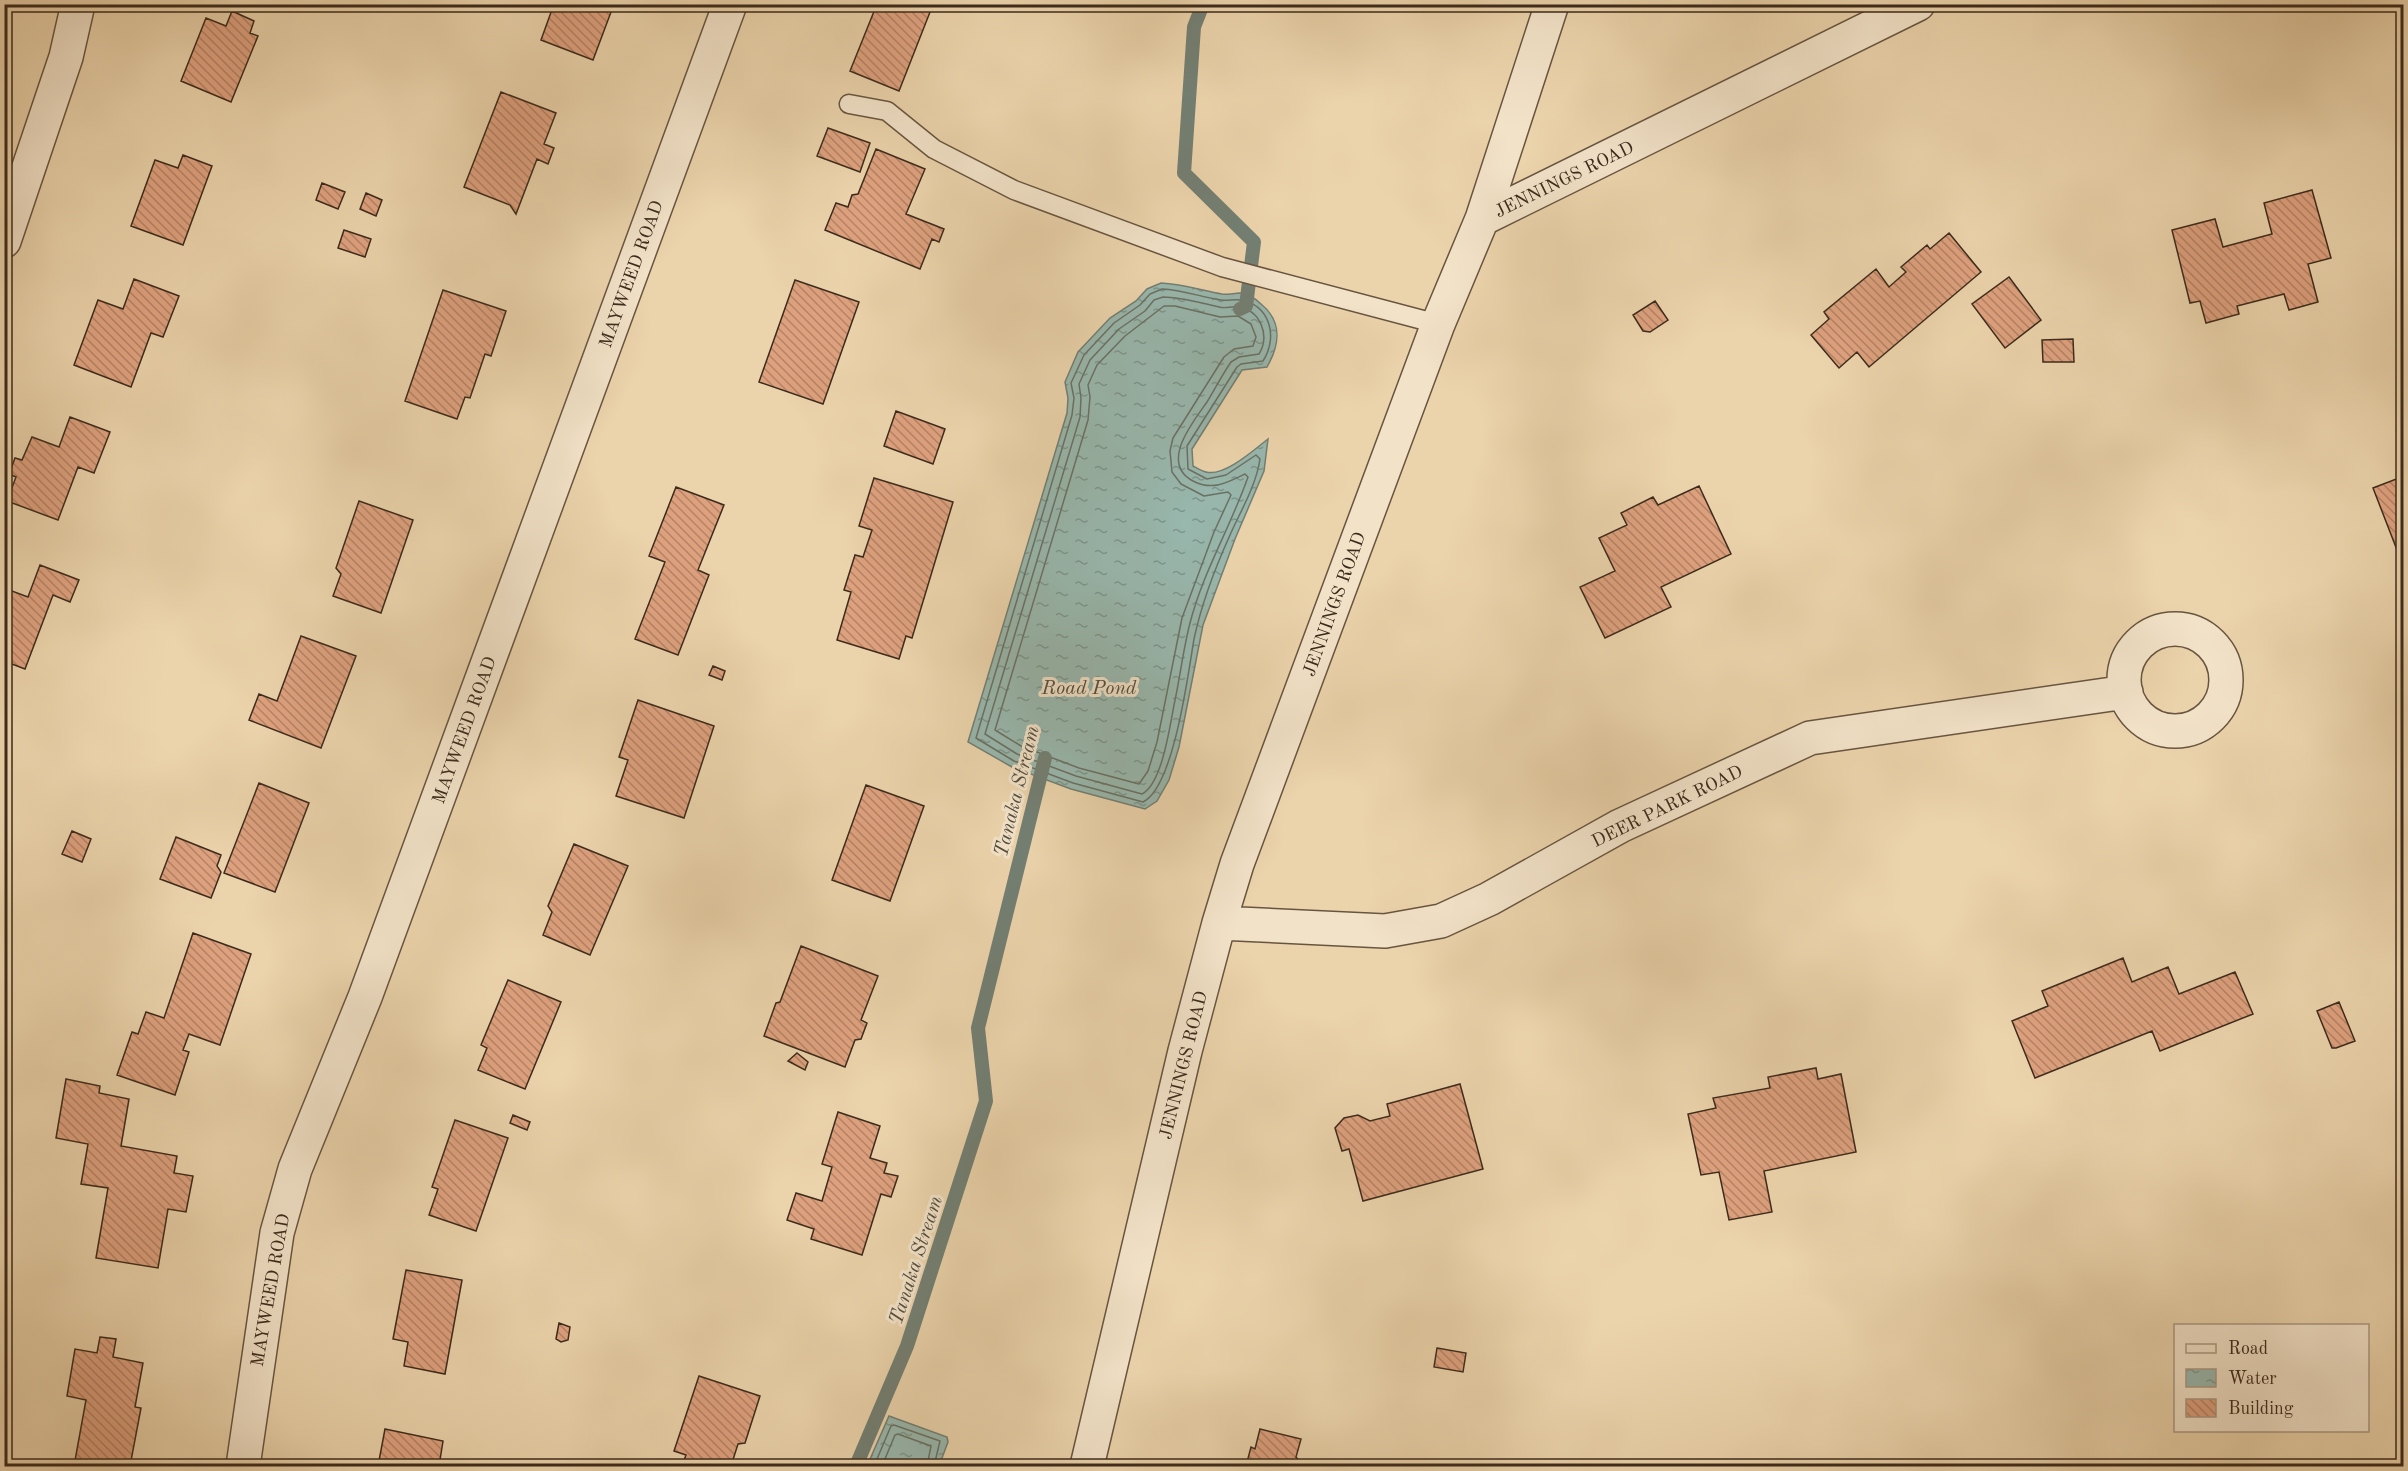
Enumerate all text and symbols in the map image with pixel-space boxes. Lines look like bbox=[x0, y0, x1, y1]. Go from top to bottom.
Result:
street label: JENNINGS ROAD bbox=[1492, 138, 1637, 221]
street label: MAYWEED ROAD bbox=[597, 198, 667, 350]
street label: JENNINGS ROAD bbox=[1300, 530, 1369, 679]
street label: MAYWEED ROAD bbox=[430, 654, 500, 806]
water label: Road Pond bbox=[1041, 679, 1137, 699]
water label: Tanaka Stream bbox=[992, 724, 1044, 859]
street label: DEER PARK ROAD bbox=[1589, 763, 1746, 851]
street label: JENNINGS ROAD bbox=[1157, 989, 1211, 1141]
water label: Tanaka Stream bbox=[887, 1194, 947, 1327]
street label: MAYWEED ROAD bbox=[249, 1212, 293, 1368]
legend bbox=[2174, 1324, 2369, 1432]
text: Road bbox=[2228, 1340, 2268, 1358]
text: Water bbox=[2228, 1370, 2277, 1388]
text: Building bbox=[2228, 1400, 2294, 1418]

